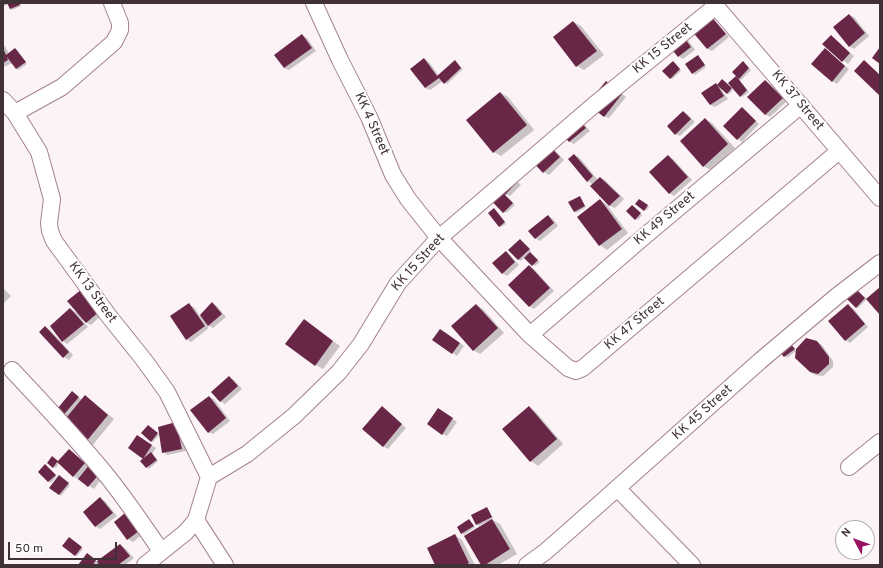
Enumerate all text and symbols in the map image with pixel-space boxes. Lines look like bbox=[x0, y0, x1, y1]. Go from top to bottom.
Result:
street label: KK 15 Street bbox=[630, 20, 696, 78]
street label: KK 37 Street bbox=[767, 68, 827, 134]
street label: KK 4 Street bbox=[350, 90, 392, 158]
street label: KK 49 Street bbox=[631, 189, 699, 249]
street label: KK 15 Street bbox=[389, 231, 449, 295]
street label: KK 13 Street bbox=[65, 259, 119, 327]
street label: KK 47 Street bbox=[602, 294, 668, 354]
street label: KK 45 Street bbox=[670, 382, 736, 444]
north arrow bbox=[835, 520, 875, 560]
text: N bbox=[839, 525, 855, 540]
scale bar bbox=[10, 534, 119, 560]
text: 50 m bbox=[15, 541, 43, 557]

